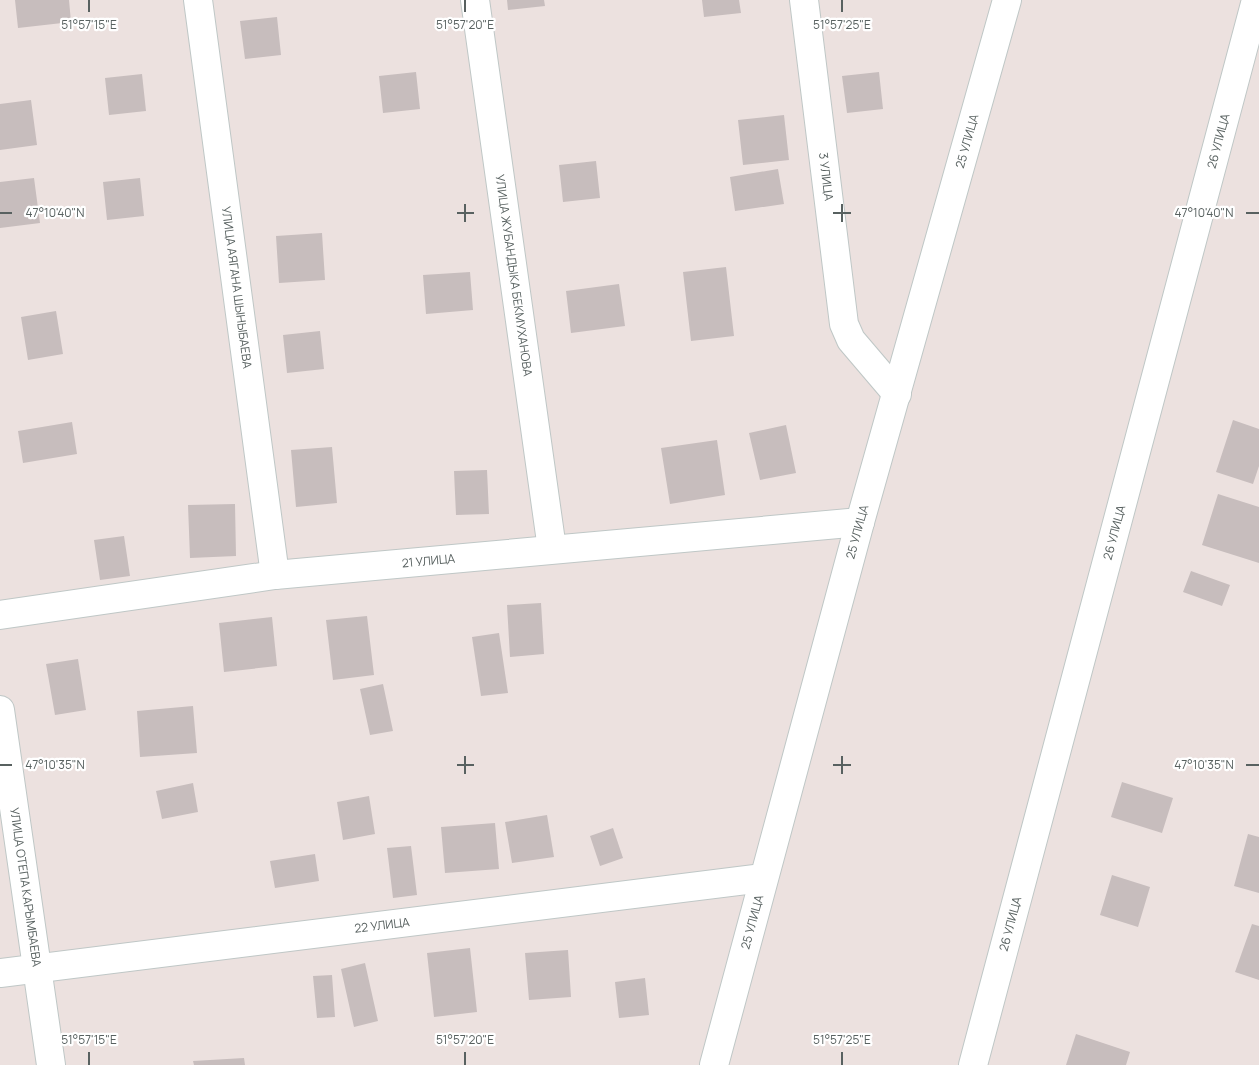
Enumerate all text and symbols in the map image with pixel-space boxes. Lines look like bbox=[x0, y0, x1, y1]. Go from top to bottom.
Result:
text: 51°57'15"E bbox=[61, 16, 117, 33]
text: 51°57'20"E bbox=[436, 16, 494, 33]
text: 51°57'25"E bbox=[813, 16, 871, 33]
street label: 25 УЛИЦА bbox=[951, 111, 983, 170]
street label: 26 УЛИЦА bbox=[1203, 111, 1234, 170]
street label: 3 УЛИЦА bbox=[815, 151, 838, 202]
street label: УЛИЦА ЖУБАНДЫКА БЕКМУХАНОВА bbox=[492, 173, 537, 378]
text: 47°10'40"N bbox=[26, 204, 84, 221]
text: 47°10'40"N bbox=[1175, 204, 1233, 221]
street label: УЛИЦА АЯГАНА ШЫНЫБАЕВА bbox=[218, 205, 256, 370]
street label: 25 УЛИЦА bbox=[841, 502, 873, 561]
street label: 26 УЛИЦА bbox=[1099, 503, 1130, 562]
street label: 21 УЛИЦА bbox=[401, 550, 456, 571]
text: 47°10'35"N bbox=[25, 756, 85, 773]
text: 47°10'35"N bbox=[1174, 756, 1234, 773]
street label: УЛИЦА ОТЕПА КАРЫМБАЕВА bbox=[6, 806, 46, 968]
street label: 25 УЛИЦА bbox=[737, 892, 767, 951]
street label: 26 УЛИЦА bbox=[995, 894, 1026, 953]
street label: 22 УЛИЦА bbox=[353, 913, 411, 937]
text: 51°57'15"E bbox=[61, 1031, 117, 1048]
text: 51°57'20"E bbox=[436, 1031, 494, 1048]
text: 51°57'25"E bbox=[813, 1031, 871, 1048]

